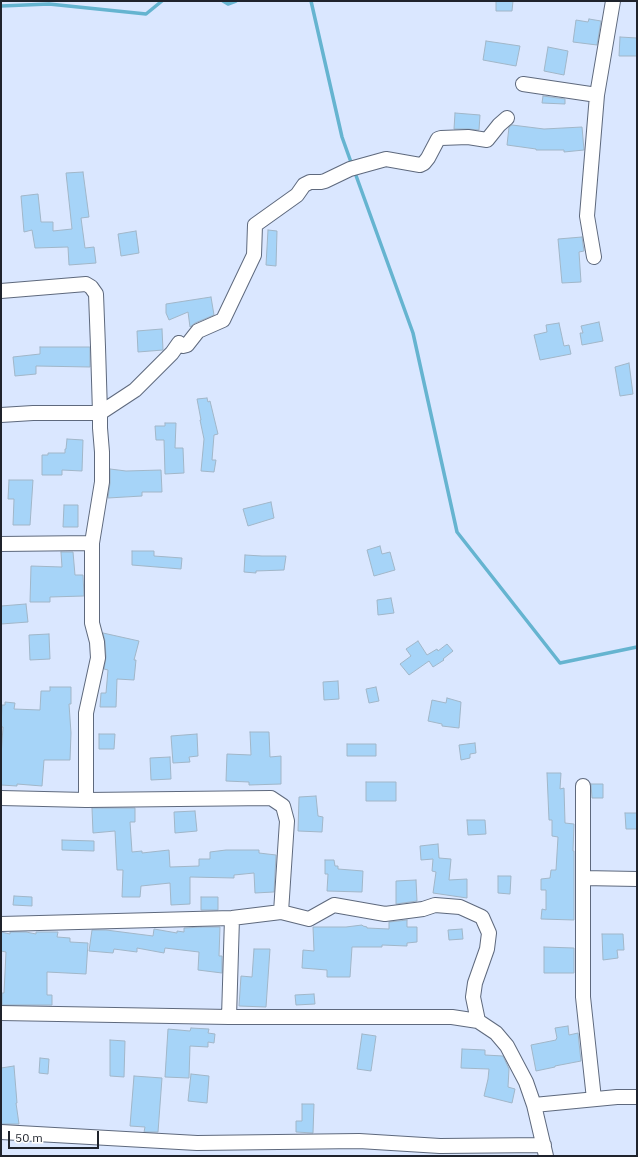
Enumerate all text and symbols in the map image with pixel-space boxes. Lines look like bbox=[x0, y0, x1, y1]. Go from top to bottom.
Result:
scale bar bbox=[10, 1123, 101, 1149]
text: 50 m bbox=[15, 1130, 43, 1145]

